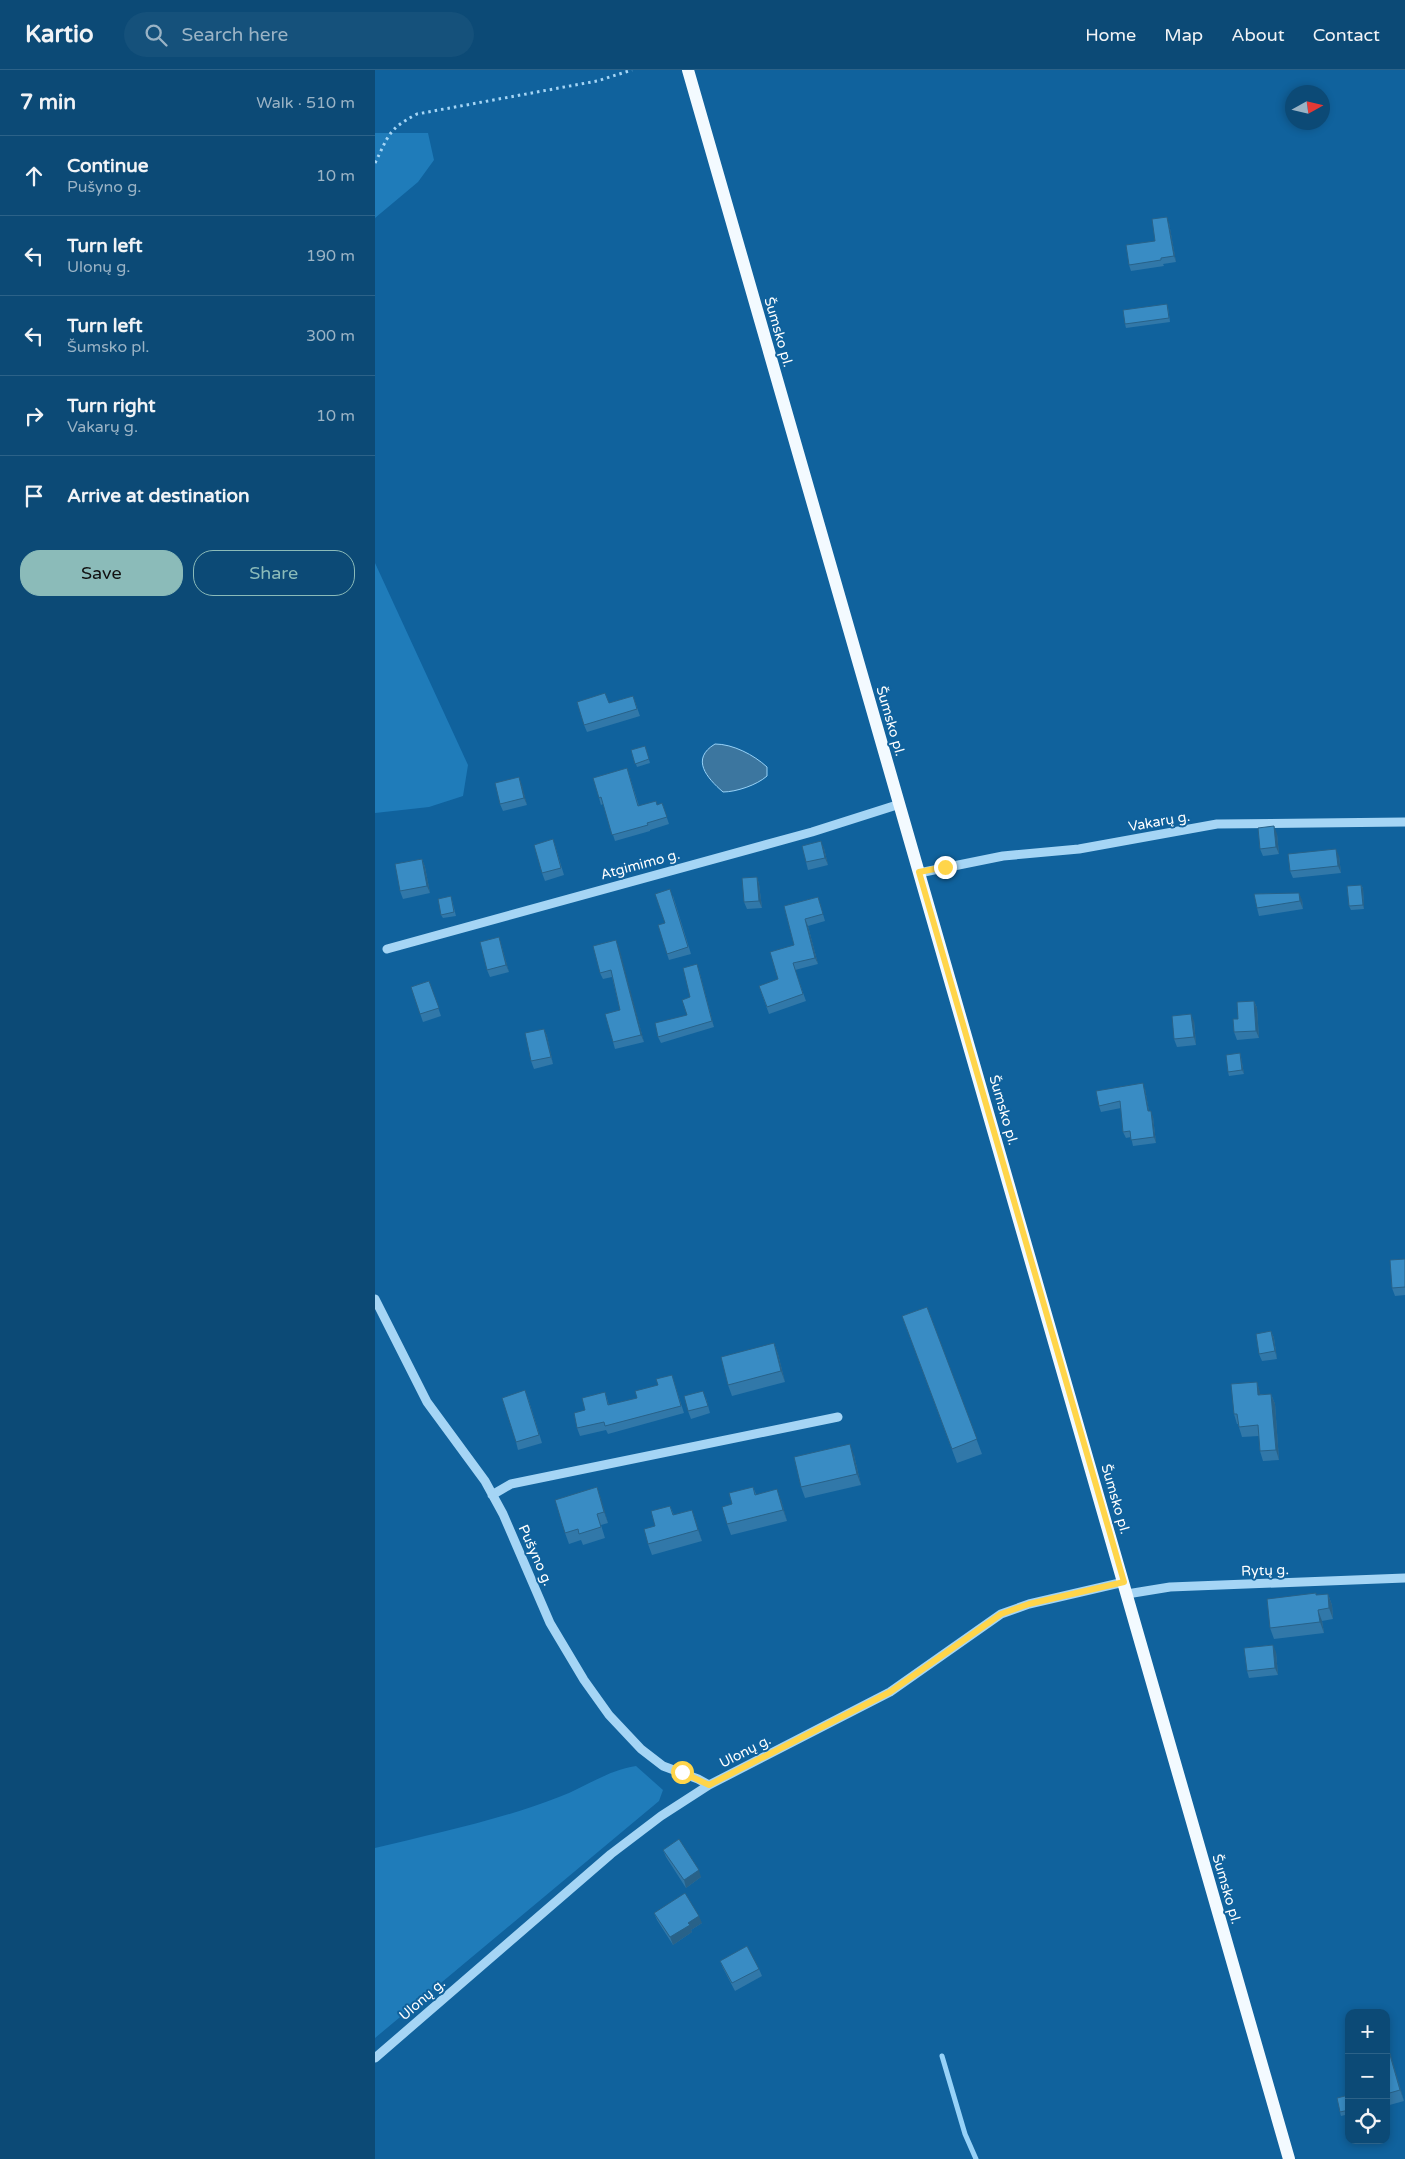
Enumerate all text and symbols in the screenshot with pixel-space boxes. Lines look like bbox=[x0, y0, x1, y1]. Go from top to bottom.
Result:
search box bbox=[124, 12, 474, 57]
text: Kartio bbox=[25, 20, 94, 49]
icon: search bbox=[142, 21, 170, 49]
text: Search here bbox=[182, 24, 288, 46]
text: Home bbox=[1085, 24, 1136, 46]
text: Map bbox=[1164, 24, 1203, 46]
text: About bbox=[1231, 24, 1285, 46]
text: Contact bbox=[1313, 24, 1380, 46]
north arrow bbox=[1285, 85, 1330, 130]
text: 7 min bbox=[20, 90, 76, 115]
text: Walk · 510 m bbox=[256, 93, 355, 113]
text: Continue bbox=[67, 155, 149, 177]
icon: ahead bbox=[20, 162, 48, 190]
text: 10 m bbox=[316, 166, 355, 186]
text: Pušyno g. bbox=[67, 177, 141, 197]
text: Turn left bbox=[67, 235, 143, 257]
icon: left bbox=[20, 242, 48, 270]
text: 190 m bbox=[306, 246, 355, 266]
text: Ulonų g. bbox=[67, 257, 130, 277]
street label: Šumsko pl. bbox=[760, 295, 797, 369]
text: Turn left bbox=[67, 315, 143, 337]
icon: left bbox=[20, 322, 48, 350]
text: 300 m bbox=[306, 326, 355, 346]
text: Šumsko pl. bbox=[67, 337, 150, 357]
text: Turn right bbox=[67, 395, 155, 417]
icon: right bbox=[20, 402, 48, 430]
text: 10 m bbox=[316, 406, 355, 426]
text: Vakarų g. bbox=[67, 417, 138, 437]
icon: arrive bbox=[20, 482, 48, 510]
text: Arrive at destination bbox=[67, 485, 250, 507]
button: Save bbox=[20, 550, 183, 596]
button: Share bbox=[193, 550, 355, 596]
street label: Šumsko pl. bbox=[872, 684, 909, 758]
street label: Vakarų g. bbox=[1127, 808, 1191, 835]
street label: Atgimimo g. bbox=[599, 846, 682, 883]
route end bbox=[934, 856, 957, 879]
street label: Šumsko pl. bbox=[985, 1073, 1022, 1147]
street label: Šumsko pl. bbox=[1097, 1462, 1134, 1536]
street label: Pušyno g. bbox=[515, 1522, 557, 1588]
street label: Rytų g. bbox=[1241, 1561, 1289, 1580]
street label: Ulonų g. bbox=[717, 1731, 774, 1772]
route start bbox=[671, 1761, 694, 1784]
street label: Šumsko pl. bbox=[1208, 1852, 1245, 1926]
street label: Ulonų g. bbox=[396, 1975, 449, 2024]
map controls bbox=[1345, 2009, 1390, 2144]
button: + bbox=[1345, 2009, 1390, 2054]
button: − bbox=[1345, 2054, 1390, 2099]
button: locate bbox=[1345, 2099, 1390, 2144]

